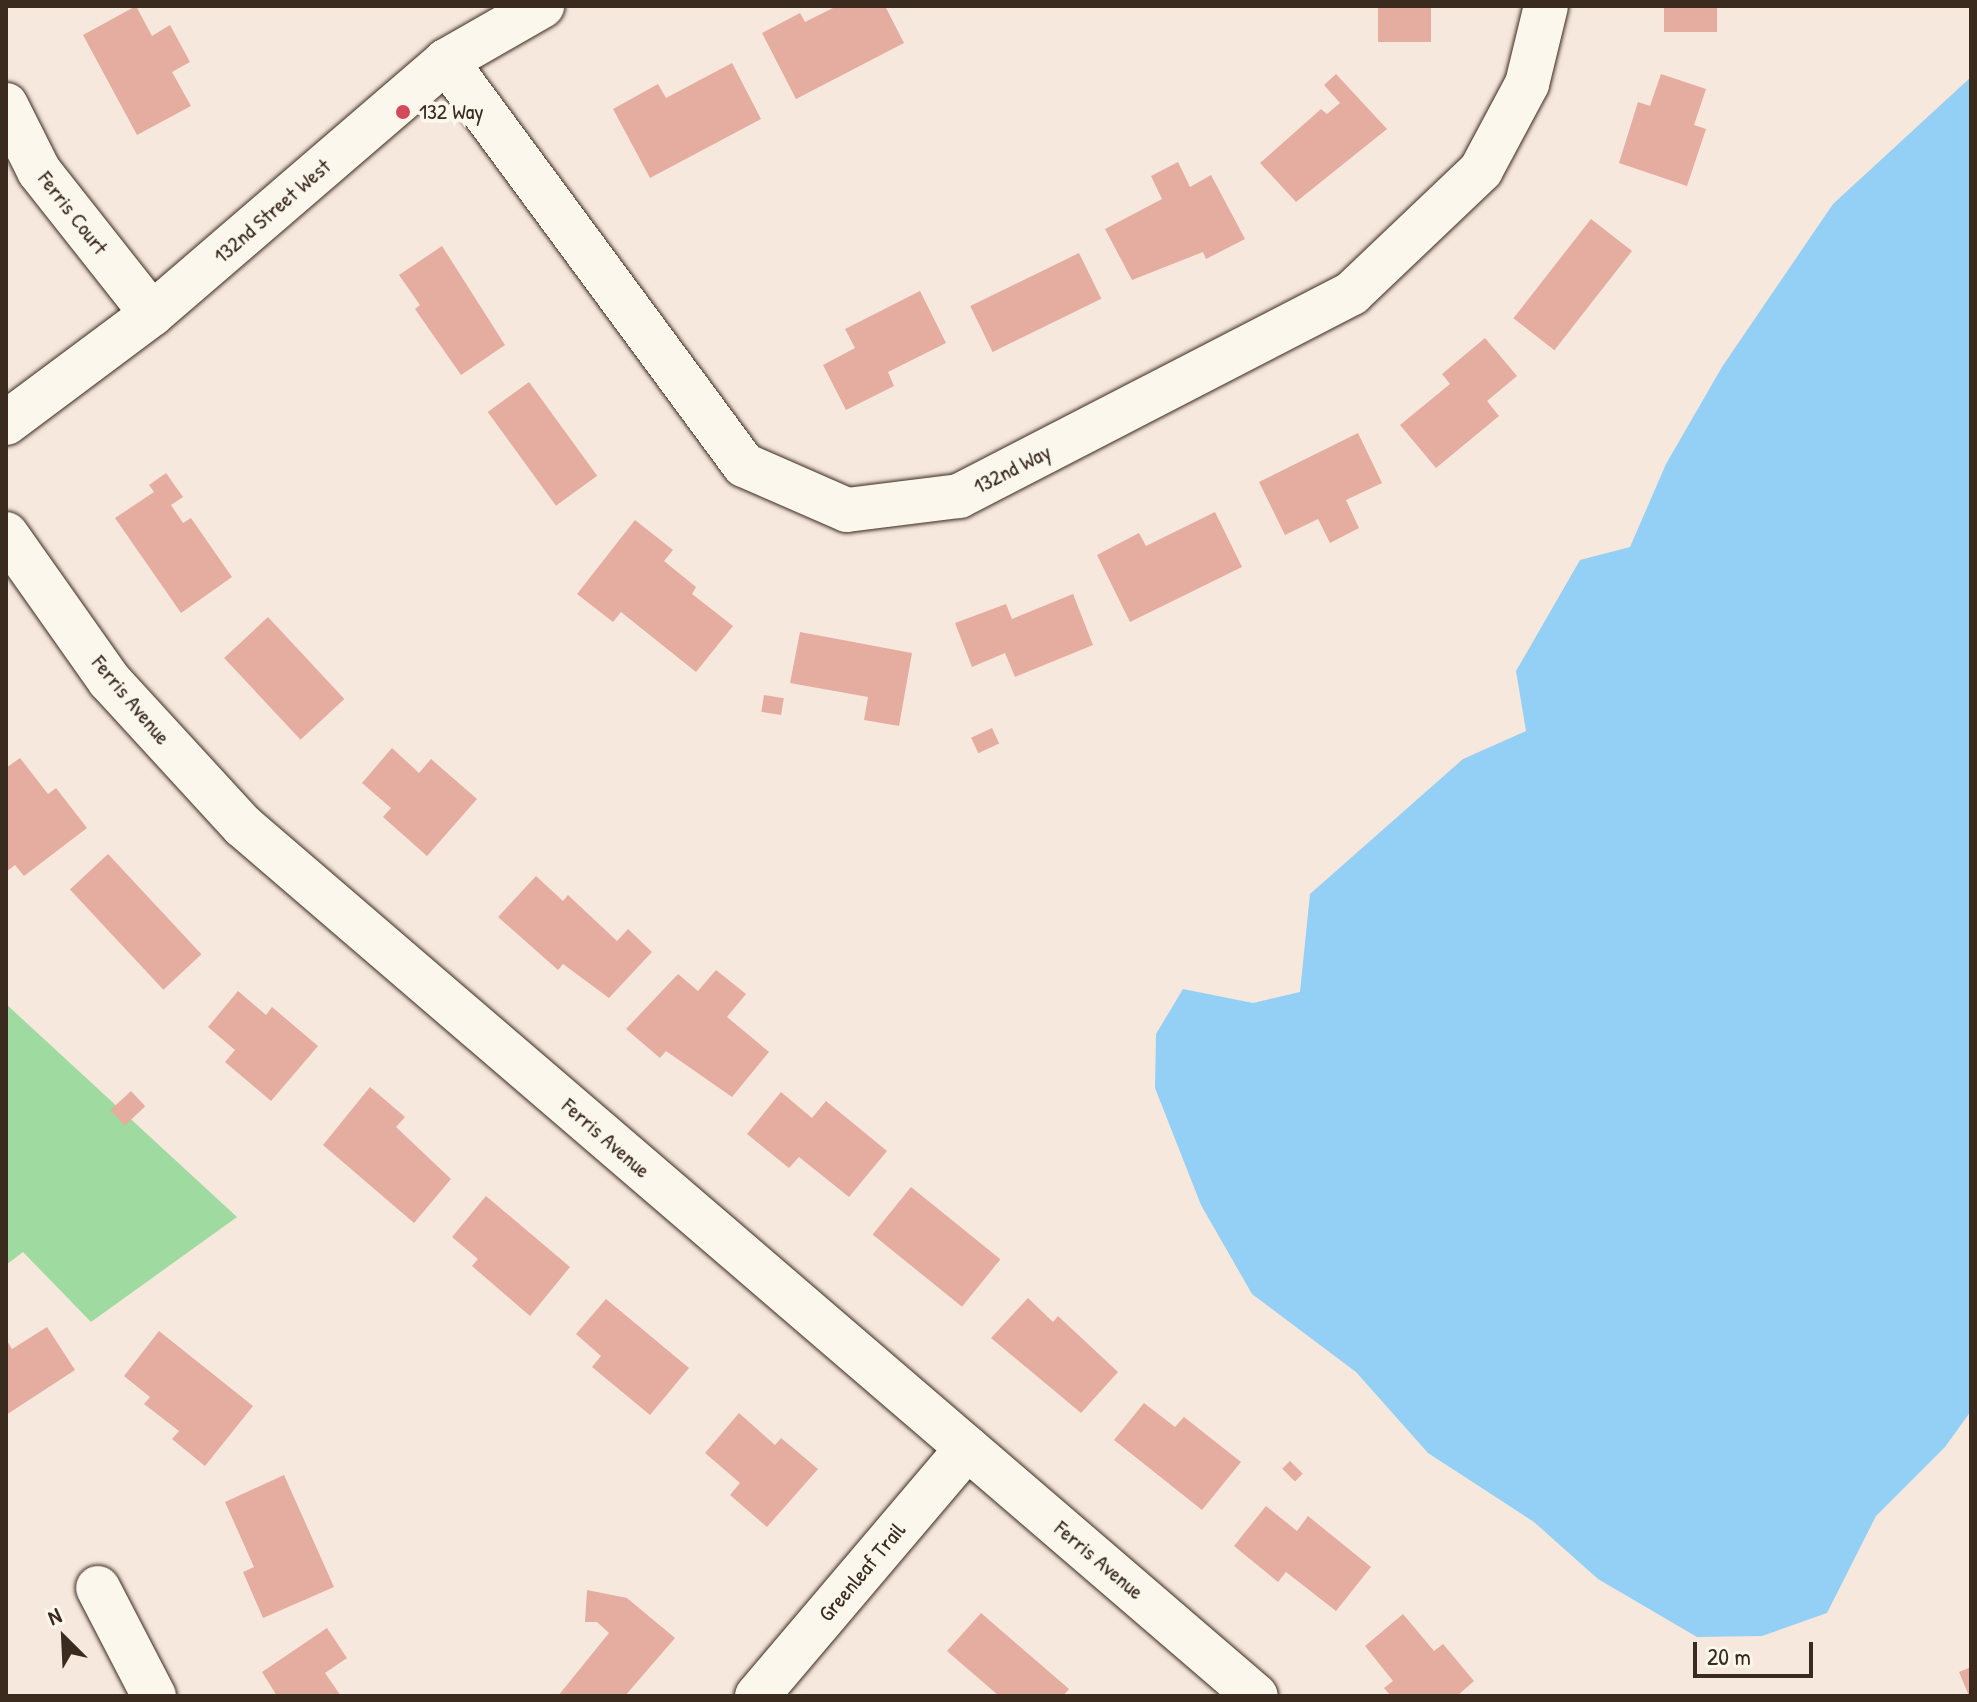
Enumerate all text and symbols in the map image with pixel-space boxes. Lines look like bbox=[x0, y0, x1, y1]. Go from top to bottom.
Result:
place label: 132 Way bbox=[419, 99, 484, 125]
marker: 132 Way bbox=[394, 103, 412, 121]
street label: 132nd Street West bbox=[208, 153, 336, 269]
street label: Ferris Court bbox=[32, 166, 114, 260]
street label: 132nd Way bbox=[969, 438, 1055, 500]
street label: Ferris Avenue bbox=[86, 650, 176, 750]
street label: Ferris Avenue bbox=[557, 1093, 655, 1183]
street label: Ferris Avenue bbox=[1049, 1515, 1149, 1605]
street label: Greenleaf Trail bbox=[813, 1517, 911, 1627]
north arrow bbox=[24, 1598, 104, 1678]
text: N bbox=[43, 1600, 66, 1632]
scale bar bbox=[1697, 1626, 1817, 1676]
text: 20 m bbox=[1707, 1640, 1751, 1672]

